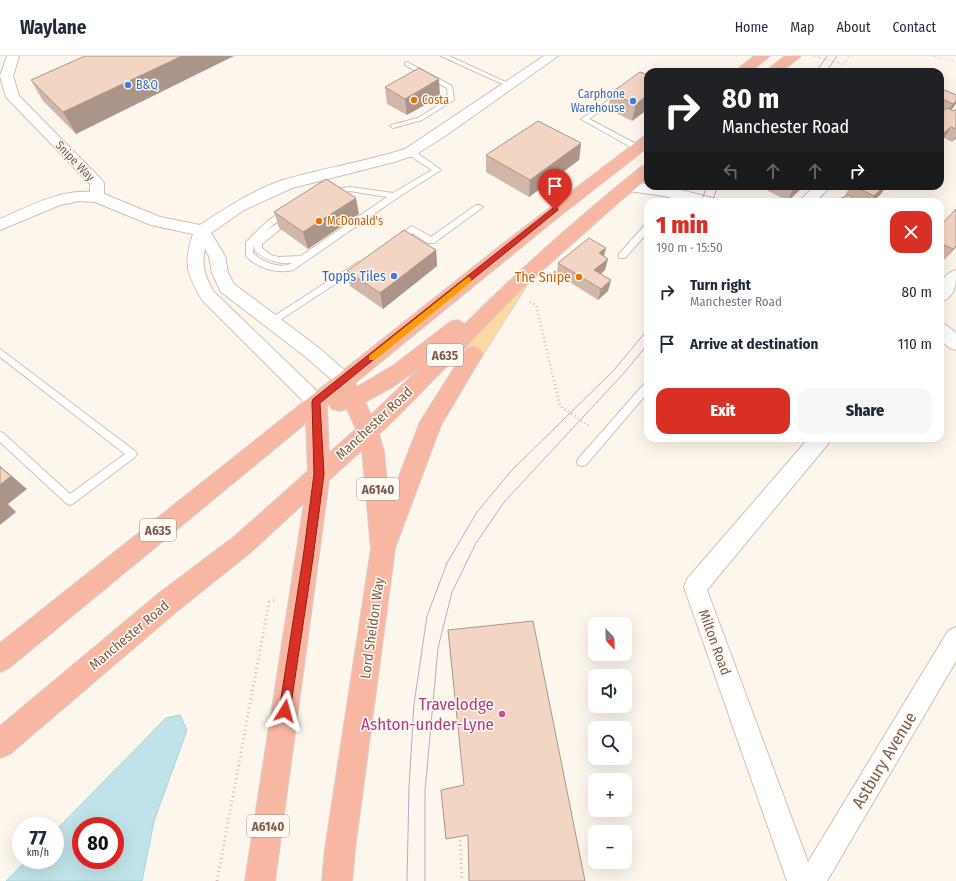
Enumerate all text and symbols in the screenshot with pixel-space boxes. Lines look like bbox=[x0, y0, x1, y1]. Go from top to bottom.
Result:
text: Waylane bbox=[20, 16, 86, 39]
text: Home bbox=[735, 19, 768, 36]
text: Map bbox=[790, 19, 814, 36]
text: About bbox=[836, 19, 871, 36]
text: Contact bbox=[893, 19, 936, 36]
place label: B&Q bbox=[136, 78, 159, 92]
marker: B&Q bbox=[123, 80, 133, 90]
text: 80 m bbox=[722, 82, 779, 115]
icon: right bbox=[656, 84, 708, 136]
place label: Carphone Warehouse bbox=[571, 87, 625, 115]
place label: Costa bbox=[422, 93, 449, 107]
marker: Costa bbox=[409, 95, 419, 105]
marker: Carphone Warehouse bbox=[628, 96, 638, 106]
text: Manchester Road bbox=[722, 116, 849, 138]
street label: Snipe Way bbox=[53, 138, 98, 184]
icon: left bbox=[720, 160, 742, 182]
icon: ahead bbox=[762, 160, 784, 182]
icon: ahead bbox=[804, 160, 826, 182]
icon: right bbox=[846, 160, 868, 182]
pin bbox=[538, 169, 572, 210]
icon: arrive bbox=[544, 175, 566, 197]
text: 1 min bbox=[656, 211, 708, 239]
button: close bbox=[890, 211, 932, 253]
place label: McDonald's bbox=[327, 214, 383, 228]
marker: McDonald's bbox=[314, 216, 324, 226]
text: 190 m · 15:50 bbox=[656, 240, 723, 255]
place label: Topps Tiles bbox=[322, 268, 386, 285]
place label: The Snipe bbox=[515, 269, 571, 286]
marker: Topps Tiles bbox=[389, 271, 399, 281]
marker: The Snipe bbox=[574, 272, 584, 282]
text: Turn right bbox=[690, 276, 751, 294]
icon: right bbox=[656, 281, 678, 303]
text: 80 m bbox=[902, 283, 932, 301]
text: Manchester Road bbox=[690, 294, 782, 309]
icon: arrive bbox=[656, 333, 678, 355]
text: Arrive at destination bbox=[690, 335, 818, 353]
text: 110 m bbox=[898, 335, 932, 353]
road number: A635 bbox=[427, 344, 463, 366]
street label: Manchester Road bbox=[332, 383, 416, 463]
button: Exit bbox=[656, 388, 790, 434]
button: Share bbox=[798, 388, 932, 434]
road number: A6140 bbox=[357, 478, 399, 500]
road number: A635 bbox=[140, 519, 176, 541]
street label: Lord Sheldon Way bbox=[357, 576, 388, 680]
street label: Manchester Road bbox=[86, 597, 173, 674]
street label: Milton Road bbox=[695, 607, 734, 677]
north arrow bbox=[588, 617, 632, 661]
map controls bbox=[588, 617, 632, 869]
button: sound bbox=[588, 669, 632, 713]
position arrow bbox=[264, 690, 306, 732]
place label: Travelodge Ashton-under-Lyne bbox=[361, 694, 494, 735]
street label: Astbury Avenue bbox=[848, 708, 921, 812]
marker: Travelodge Ashton-under-Lyne bbox=[497, 709, 507, 719]
button: search bbox=[588, 721, 632, 765]
button: + bbox=[588, 773, 632, 817]
road number: A6140 bbox=[247, 815, 289, 837]
speed limit sign: 80 bbox=[72, 817, 124, 869]
button: − bbox=[588, 825, 632, 869]
text: 77 bbox=[29, 826, 47, 850]
text: km/h bbox=[27, 847, 49, 859]

